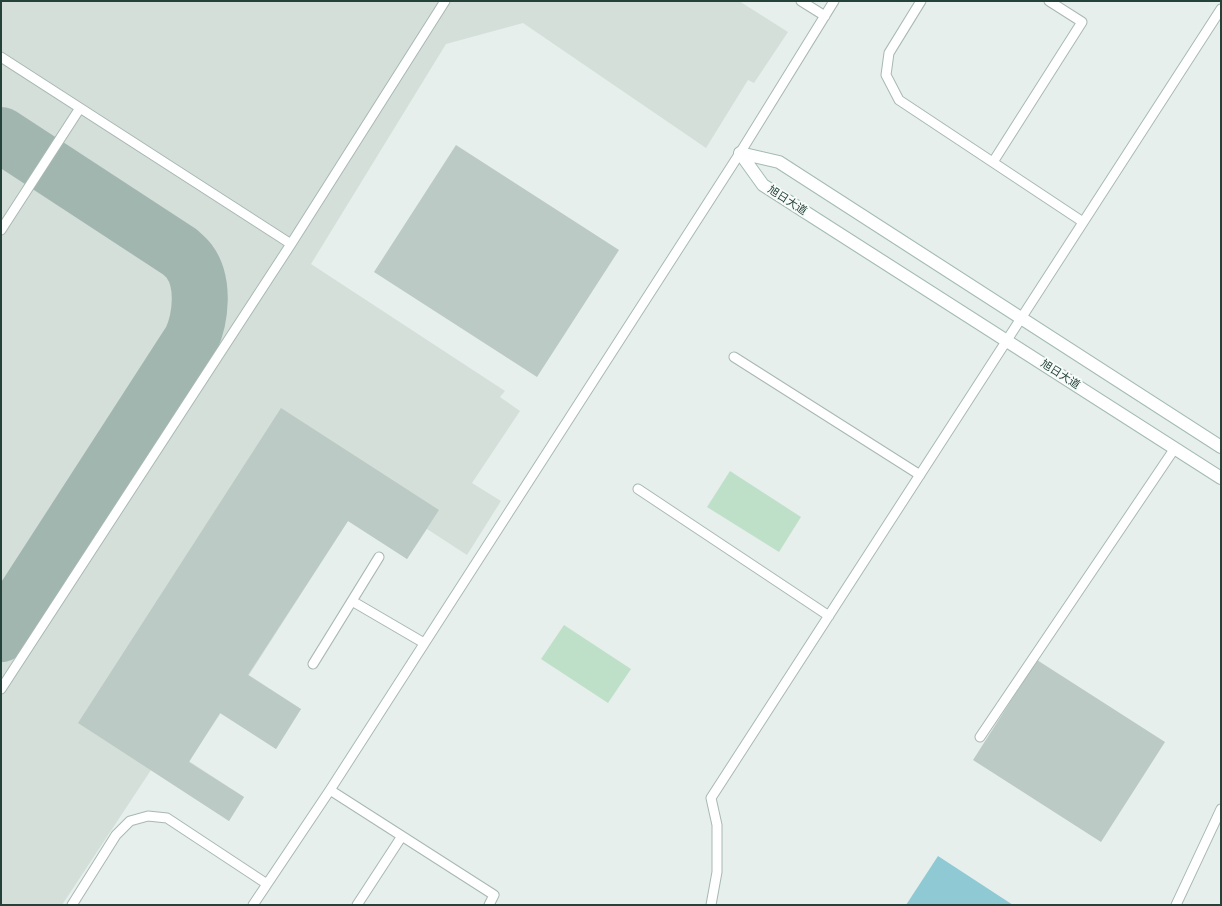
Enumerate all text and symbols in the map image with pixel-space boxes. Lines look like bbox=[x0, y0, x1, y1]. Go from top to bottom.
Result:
street label: 旭日大道 bbox=[765, 183, 809, 219]
street label: 旭日大道 bbox=[1038, 357, 1082, 393]

